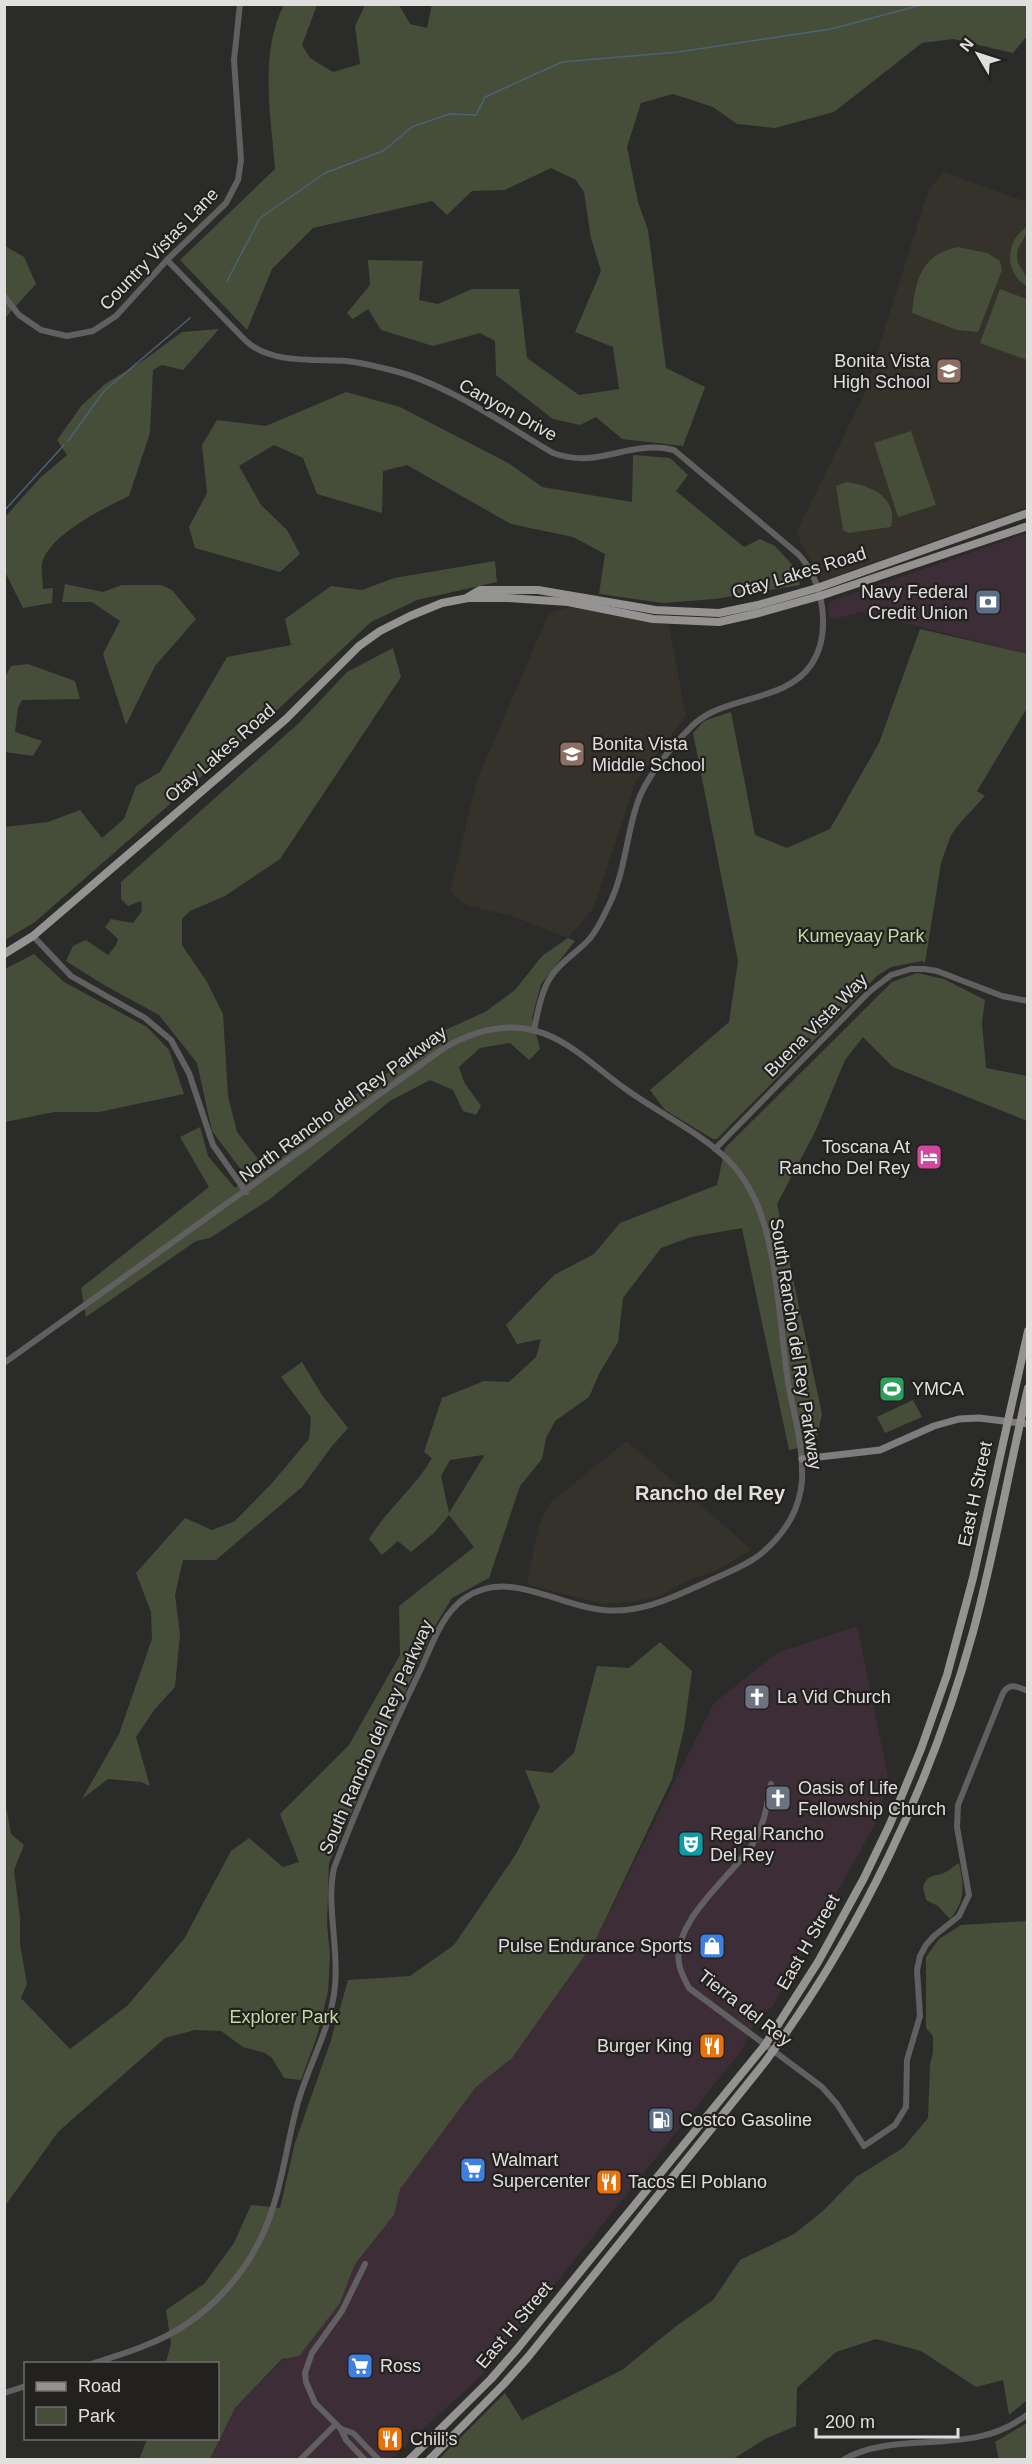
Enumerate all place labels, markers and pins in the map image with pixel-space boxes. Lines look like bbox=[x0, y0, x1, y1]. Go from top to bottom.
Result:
place label: Bonita Vista High School bbox=[833, 351, 931, 392]
school or university icon: Bonita Vista High School bbox=[934, 356, 964, 386]
place label: Navy Federal Credit Union bbox=[861, 582, 968, 623]
bank icon: Navy Federal Credit Union bbox=[973, 587, 1003, 617]
place label: Bonita Vista Middle School bbox=[592, 734, 705, 775]
school or university icon: Bonita Vista Middle School bbox=[557, 739, 587, 769]
place label: Toscana At Rancho Del Rey bbox=[779, 1137, 910, 1178]
hotel icon: Toscana At Rancho Del Rey bbox=[914, 1142, 944, 1172]
sports icon: YMCA bbox=[877, 1374, 907, 1404]
place label: YMCA bbox=[912, 1379, 964, 1399]
church icon: La Vid Church bbox=[742, 1682, 772, 1712]
place label: La Vid Church bbox=[777, 1687, 891, 1707]
place label: Oasis of Life Fellowship Church bbox=[798, 1778, 946, 1819]
church icon: Oasis of Life Fellowship Church bbox=[763, 1783, 793, 1813]
place label: Regal Rancho Del Rey bbox=[710, 1824, 824, 1865]
theatre icon: Regal Rancho Del Rey bbox=[676, 1829, 706, 1859]
shop icon: Pulse Endurance Sports bbox=[697, 1931, 727, 1961]
place label: Pulse Endurance Sports bbox=[498, 1936, 692, 1956]
restaurant icon: Burger King bbox=[697, 2031, 727, 2061]
place label: Burger King bbox=[597, 2036, 692, 2056]
fuel station icon: Costco Gasoline bbox=[646, 2105, 676, 2135]
place label: Costco Gasoline bbox=[680, 2110, 812, 2130]
place label: Walmart Supercenter bbox=[492, 2150, 590, 2191]
supermarket icon: Walmart Supercenter bbox=[458, 2155, 488, 2185]
restaurant icon: Tacos El Poblano bbox=[594, 2167, 624, 2197]
place label: Tacos El Poblano bbox=[628, 2172, 767, 2192]
supermarket icon: Ross bbox=[345, 2351, 375, 2381]
place label: Ross bbox=[380, 2356, 421, 2376]
restaurant icon: Chili's bbox=[375, 2424, 405, 2454]
place label: Chili's bbox=[410, 2429, 457, 2449]

